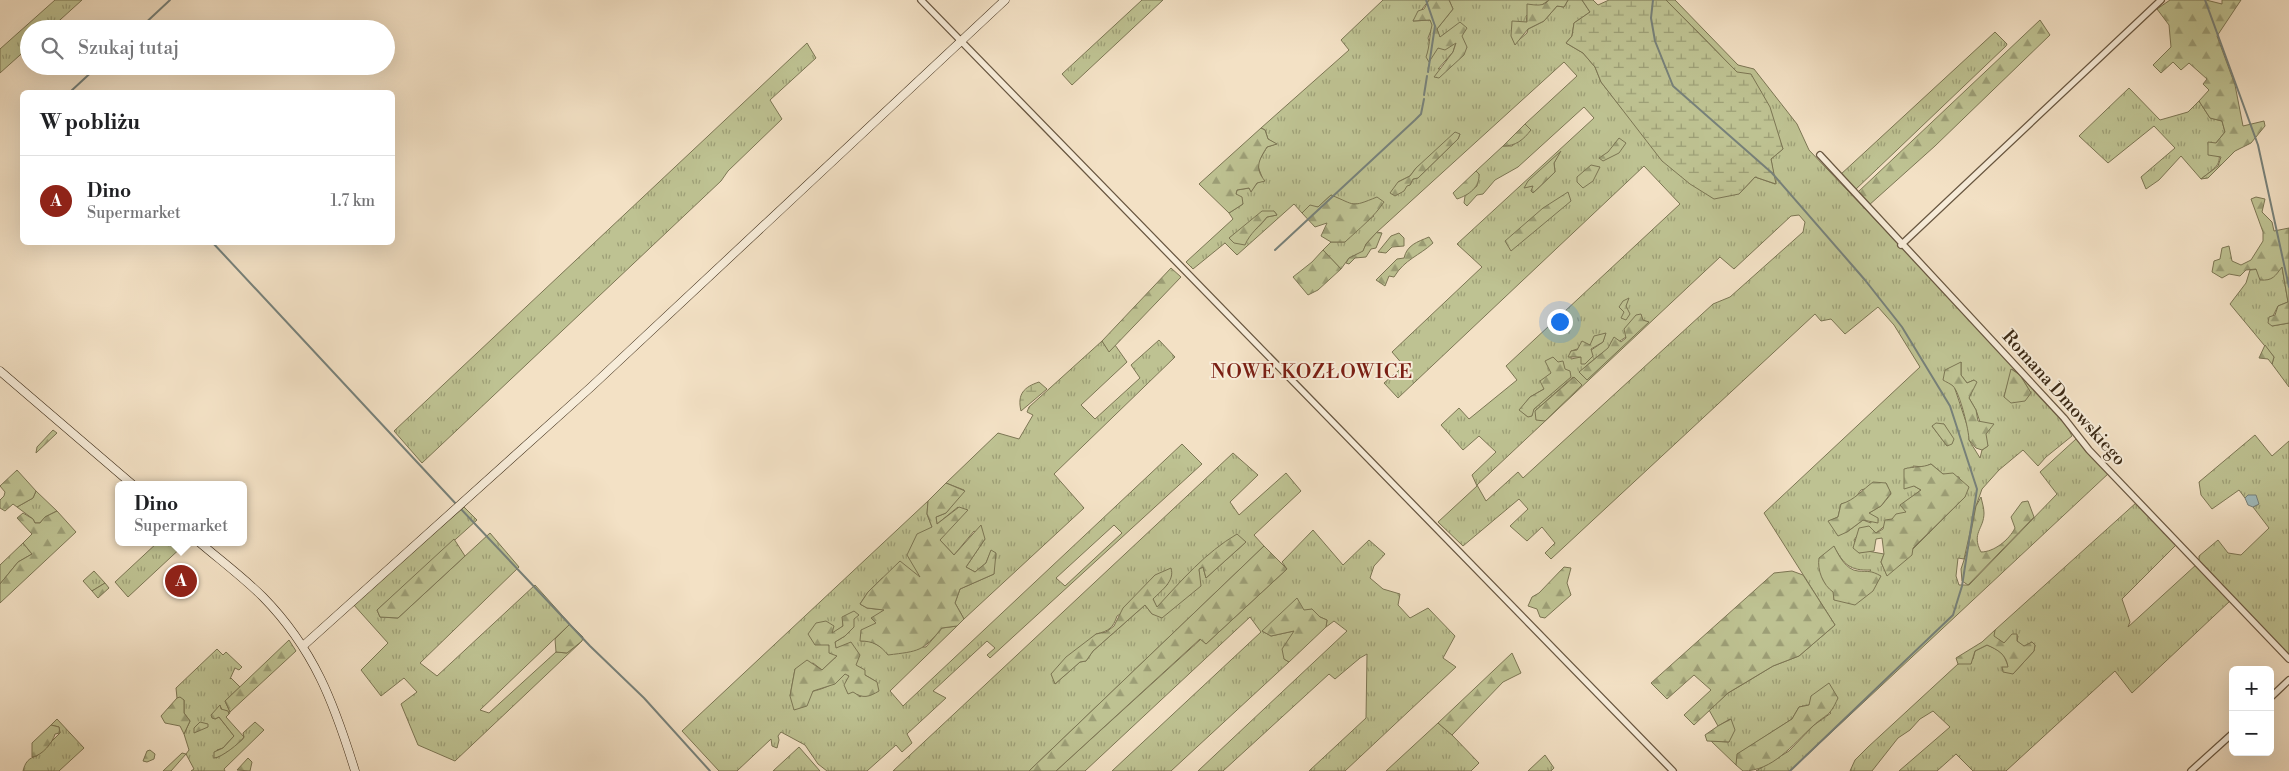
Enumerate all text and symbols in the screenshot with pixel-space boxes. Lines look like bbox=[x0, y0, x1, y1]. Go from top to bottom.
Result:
search box bbox=[20, 20, 395, 75]
icon: search bbox=[38, 34, 66, 62]
text: Szukaj tutaj bbox=[78, 36, 179, 60]
text: W pobliżu bbox=[40, 110, 140, 136]
text: Dino bbox=[87, 179, 131, 203]
text: A bbox=[50, 191, 62, 211]
text: 1.7 km bbox=[331, 191, 375, 211]
text: Supermarket bbox=[87, 203, 181, 223]
your location bbox=[1547, 309, 1573, 335]
street label: Romana Dmowskiego bbox=[1997, 325, 2131, 471]
district label: NOWE KOZŁOWICE bbox=[1211, 360, 1413, 385]
popup bbox=[115, 481, 247, 546]
text: Dino bbox=[134, 492, 178, 516]
text: Supermarket bbox=[134, 516, 228, 536]
pin: A bbox=[165, 562, 197, 600]
map controls bbox=[2229, 666, 2274, 756]
button: + bbox=[2229, 666, 2274, 711]
button: − bbox=[2229, 711, 2274, 756]

